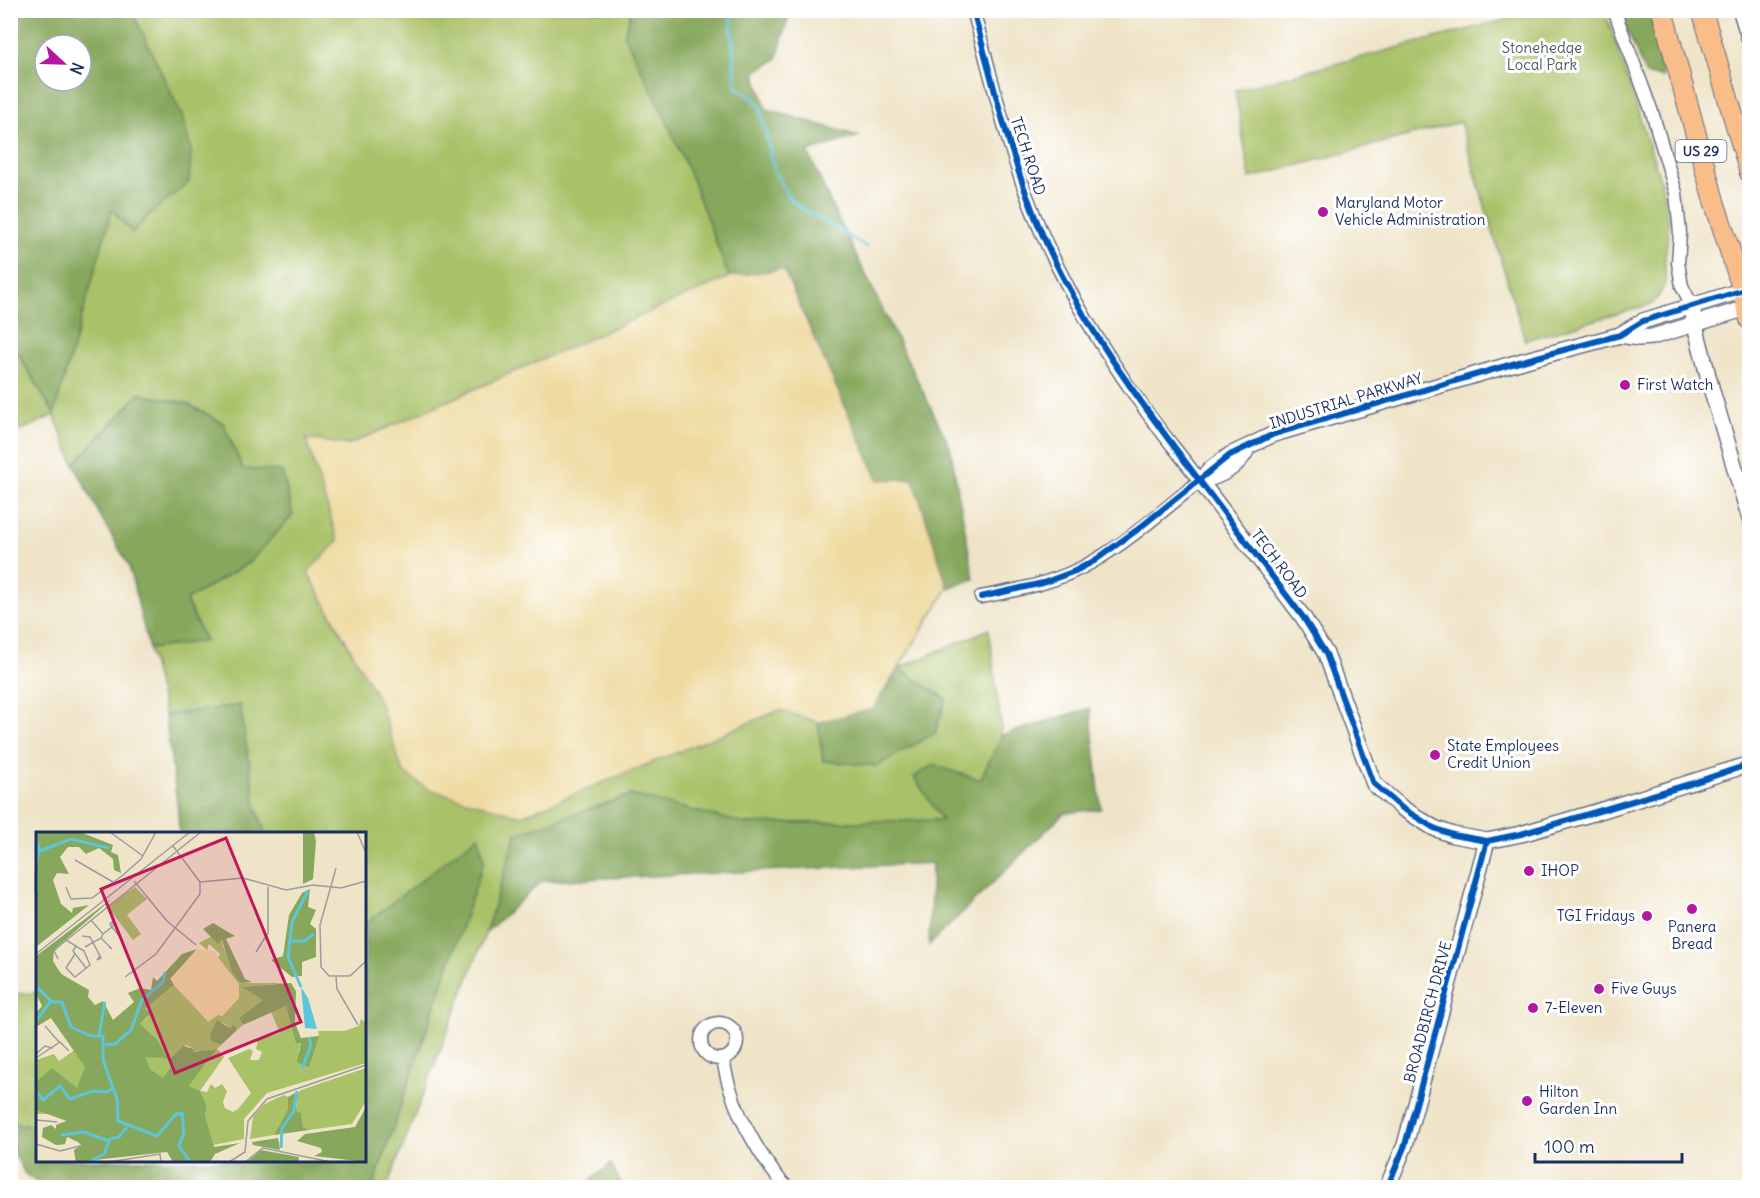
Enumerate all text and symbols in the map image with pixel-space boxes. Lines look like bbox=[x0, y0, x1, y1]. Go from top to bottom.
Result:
north arrow bbox=[33, 33, 93, 93]
park label: Stonehedge Local Park bbox=[1502, 38, 1582, 74]
text: N bbox=[66, 60, 88, 77]
street label: TECH ROAD bbox=[1007, 114, 1050, 198]
road number: US 29 bbox=[1676, 140, 1726, 162]
place label: Maryland Motor Vehicle Administration bbox=[1335, 193, 1486, 229]
marker: Maryland Motor Vehicle Administration bbox=[1316, 205, 1330, 219]
street label: INDUSTRIAL PARKWAY bbox=[1267, 368, 1425, 433]
place label: First Watch bbox=[1637, 375, 1714, 394]
marker: First Watch bbox=[1618, 378, 1632, 392]
street label: TECH ROAD bbox=[1247, 525, 1312, 602]
place label: State Employees Credit Union bbox=[1447, 736, 1559, 772]
marker: State Employees Credit Union bbox=[1428, 748, 1442, 762]
inset map bbox=[36, 832, 366, 1162]
place label: IHOP bbox=[1541, 861, 1579, 880]
marker: IHOP bbox=[1522, 864, 1536, 878]
marker: Panera Bread bbox=[1685, 902, 1699, 916]
place label: TGI Fridays bbox=[1557, 906, 1635, 925]
marker: TGI Fridays bbox=[1640, 909, 1654, 923]
place label: Panera Bread bbox=[1668, 917, 1717, 953]
street label: BROADBIRCH DRIVE bbox=[1399, 939, 1456, 1085]
place label: Five Guys bbox=[1611, 979, 1677, 998]
marker: Five Guys bbox=[1592, 982, 1606, 996]
place label: 7-Eleven bbox=[1545, 998, 1603, 1017]
marker: 7-Eleven bbox=[1526, 1001, 1540, 1015]
place label: Hilton Garden Inn bbox=[1539, 1082, 1618, 1118]
marker: Hilton Garden Inn bbox=[1520, 1094, 1534, 1108]
scale bar bbox=[1535, 1126, 1682, 1164]
text: 100 m bbox=[1544, 1135, 1595, 1158]

